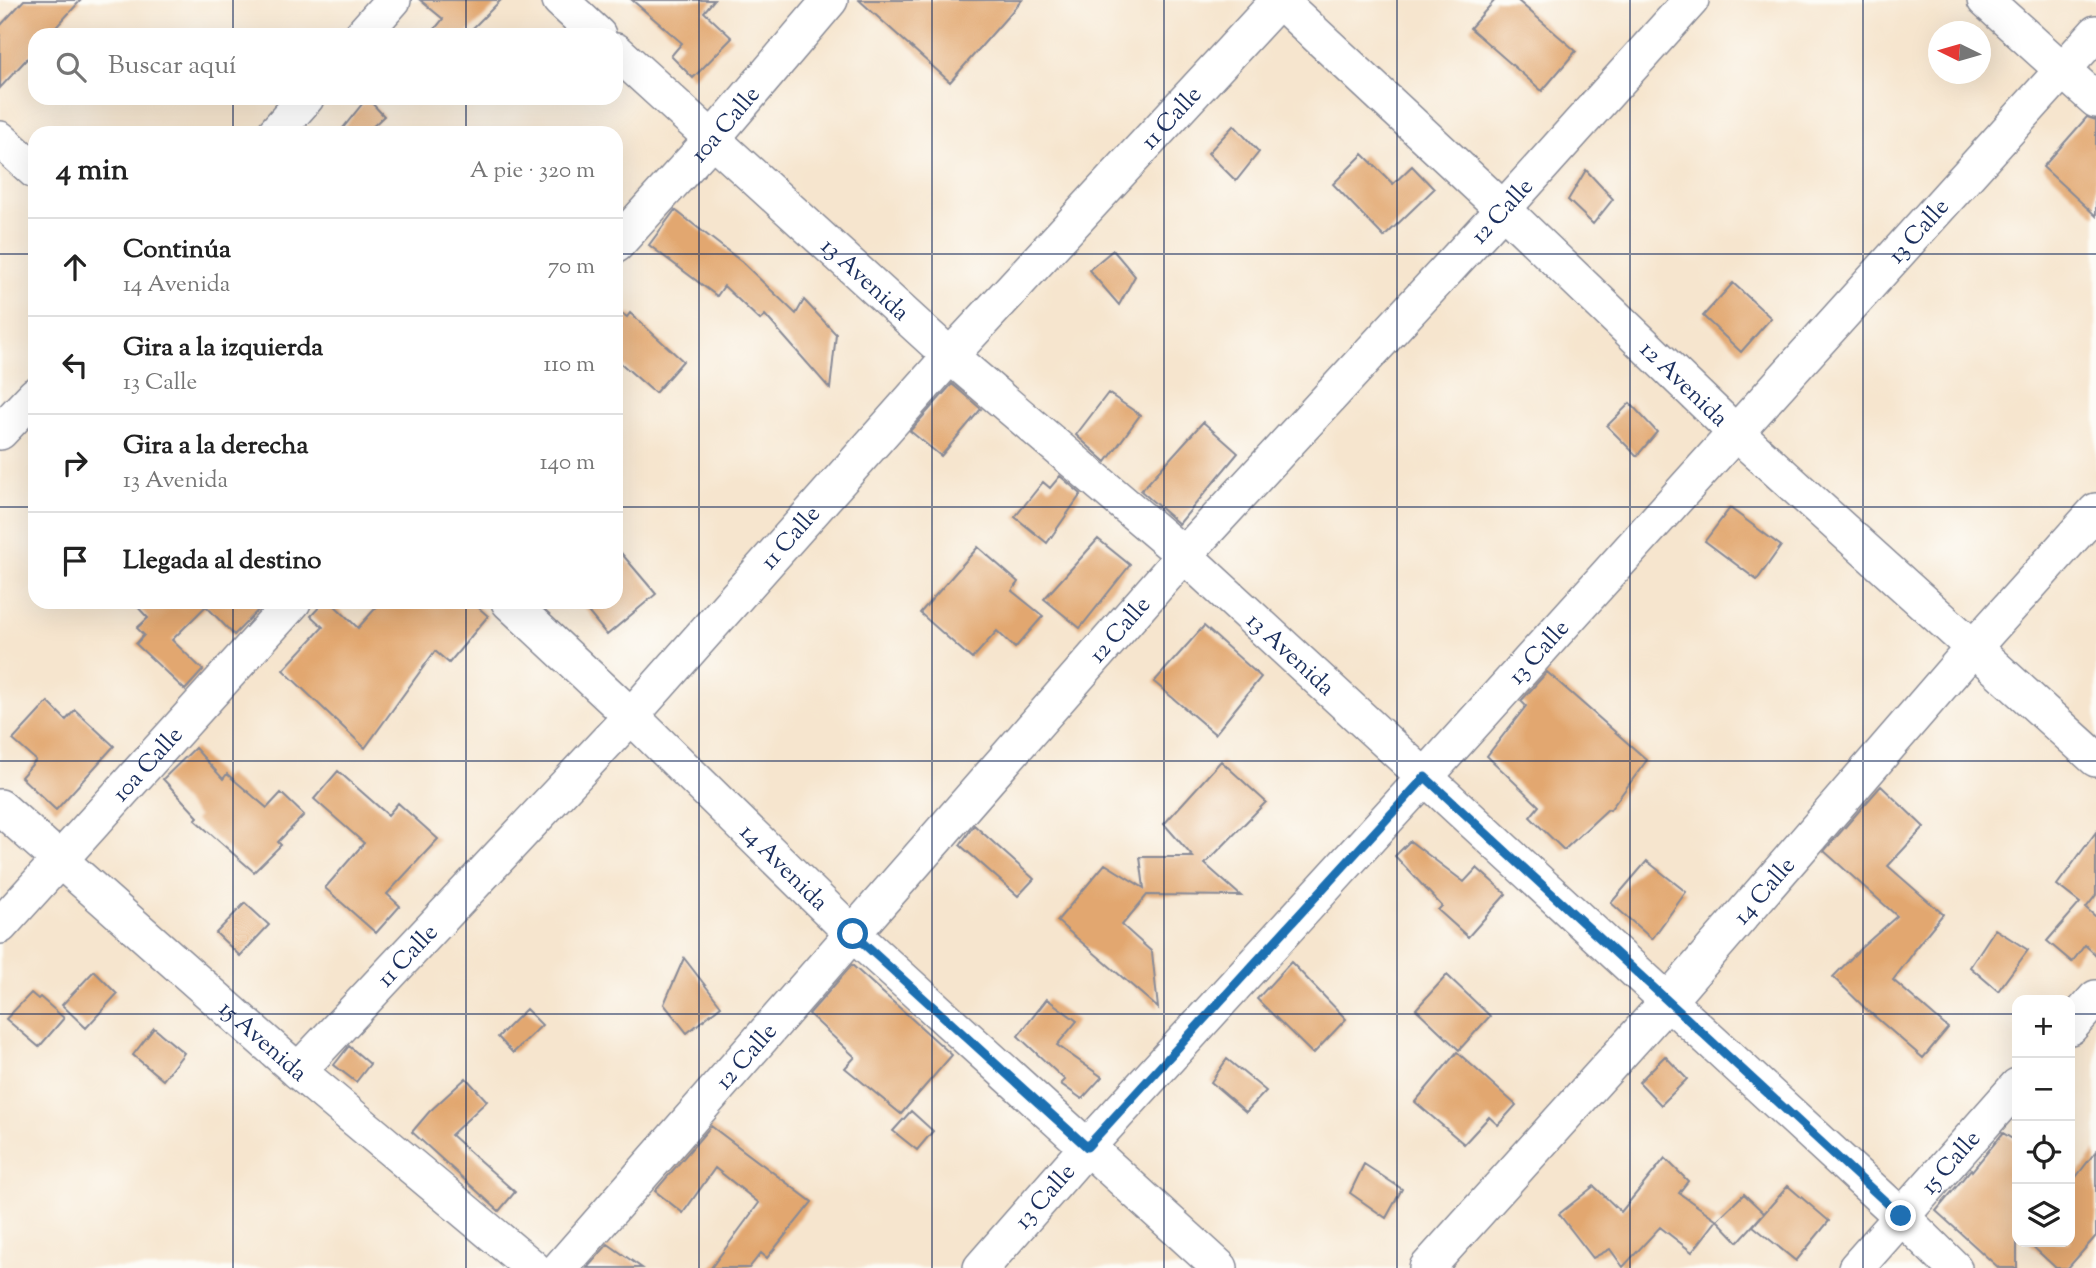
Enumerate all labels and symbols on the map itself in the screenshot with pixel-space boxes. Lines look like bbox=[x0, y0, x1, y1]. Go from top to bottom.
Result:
north arrow bbox=[1928, 21, 1991, 84]
street label: 10a Calle bbox=[684, 79, 769, 171]
street label: 11 Calle bbox=[1134, 79, 1210, 158]
street label: 12 Calle bbox=[1464, 171, 1542, 252]
street label: 13 Calle bbox=[1881, 192, 1958, 272]
street label: 13 Avenida bbox=[812, 231, 916, 330]
street label: 12 Avenida bbox=[1631, 334, 1735, 436]
street label: 11 Calle bbox=[753, 499, 829, 578]
street label: 12 Calle bbox=[1082, 590, 1159, 671]
street label: 13 Avenida bbox=[1238, 605, 1342, 705]
street label: 13 Calle bbox=[1501, 613, 1578, 693]
street label: 10a Calle bbox=[105, 720, 192, 810]
street label: 14 Avenida bbox=[731, 817, 835, 920]
street label: 14 Calle bbox=[1726, 850, 1804, 933]
street label: 11 Calle bbox=[370, 917, 447, 996]
route start bbox=[837, 918, 868, 949]
street label: 15 Avenida bbox=[210, 993, 314, 1091]
street label: 12 Calle bbox=[708, 1016, 786, 1098]
street label: 15 Calle bbox=[1914, 1123, 1989, 1203]
street label: 13 Calle bbox=[1007, 1157, 1084, 1237]
route end bbox=[1885, 1200, 1916, 1231]

